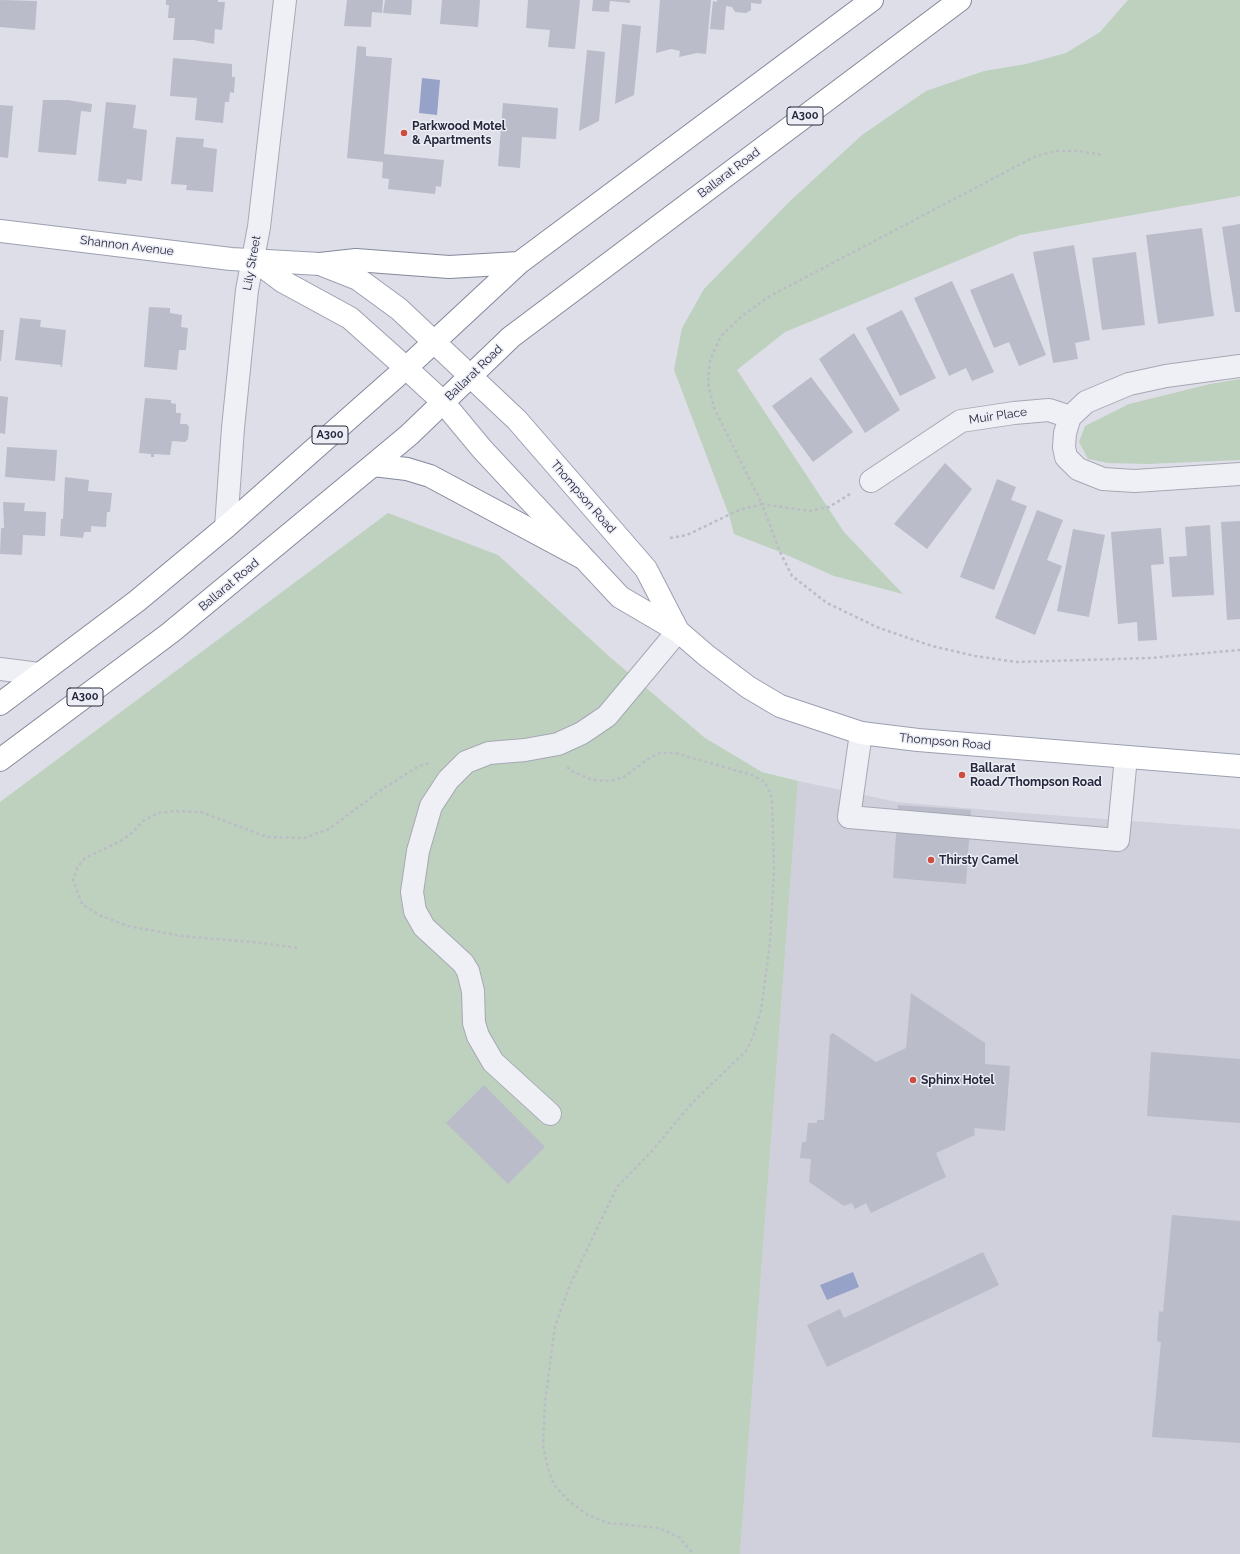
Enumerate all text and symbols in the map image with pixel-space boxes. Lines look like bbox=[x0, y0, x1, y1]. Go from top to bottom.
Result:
road number: A300 bbox=[787, 107, 823, 125]
place label: Parkwood Motel & Apartments bbox=[412, 119, 506, 147]
marker: Parkwood Motel & Apartments bbox=[399, 128, 409, 138]
street label: Ballarat Road bbox=[695, 145, 763, 201]
street label: Shannon Avenue bbox=[79, 233, 175, 259]
street label: Lily Street bbox=[240, 234, 264, 292]
street label: Ballarat Road bbox=[442, 342, 506, 404]
street label: Muir Place bbox=[968, 405, 1028, 427]
road number: A300 bbox=[312, 426, 348, 444]
street label: Thompson Road bbox=[547, 458, 619, 536]
street label: Ballarat Road bbox=[196, 556, 262, 614]
road number: A300 bbox=[67, 688, 103, 706]
street label: Thompson Road bbox=[899, 731, 991, 753]
place label: Ballarat Road/Thompson Road bbox=[970, 761, 1102, 789]
marker: Ballarat Road/Thompson Road bbox=[957, 770, 967, 780]
place label: Thirsty Camel bbox=[939, 853, 1019, 867]
marker: Thirsty Camel bbox=[926, 855, 936, 865]
place label: Sphinx Hotel bbox=[921, 1073, 994, 1087]
marker: Sphinx Hotel bbox=[908, 1075, 918, 1085]

